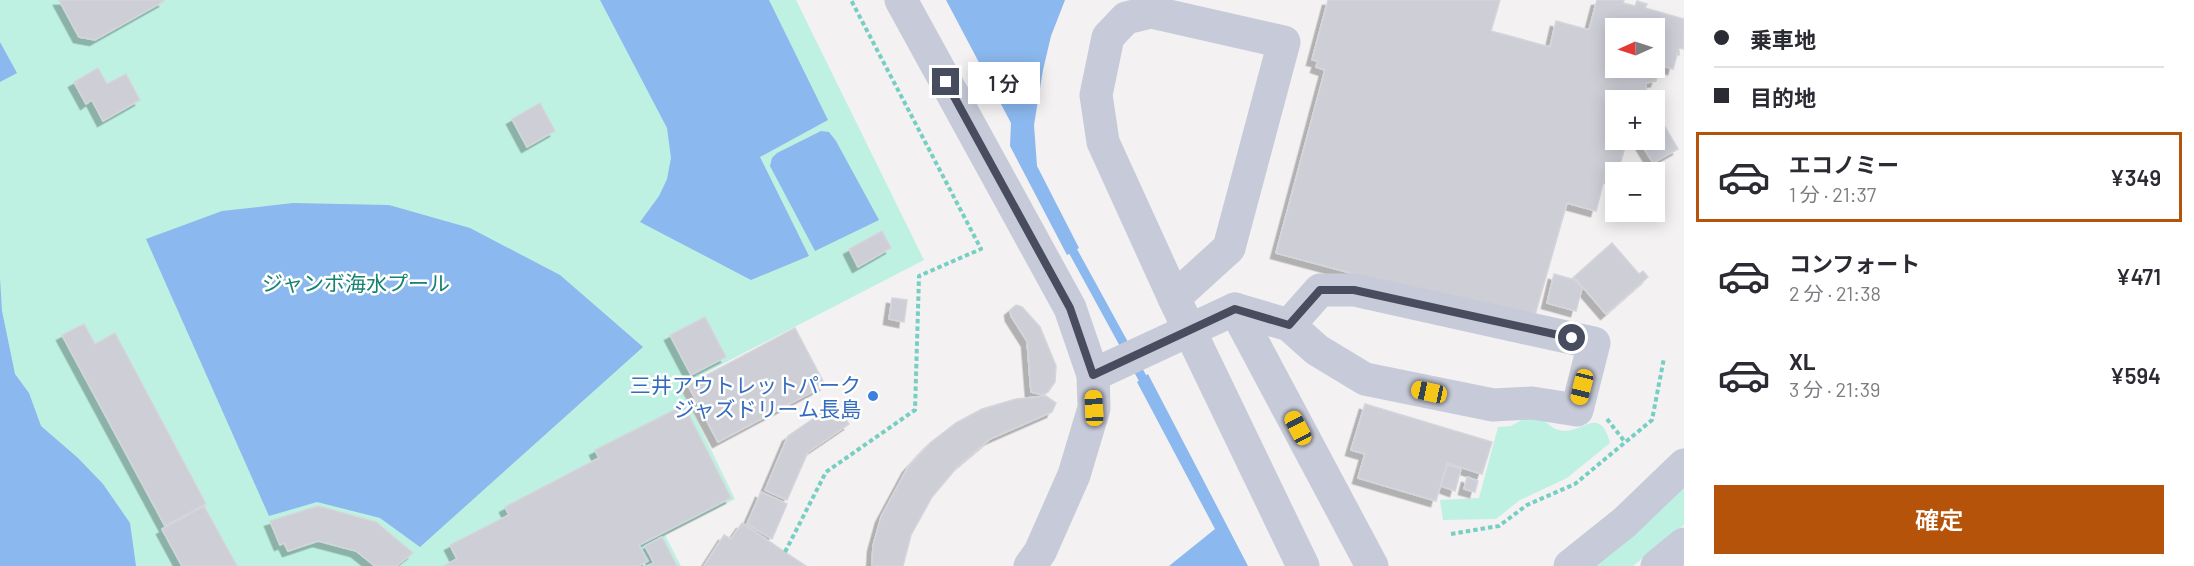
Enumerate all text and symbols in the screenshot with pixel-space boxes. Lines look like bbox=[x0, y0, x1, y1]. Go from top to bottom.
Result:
north arrow bbox=[1605, 18, 1665, 78]
map controls bbox=[1605, 18, 1665, 222]
text: 乗車地 bbox=[1750, 26, 1816, 52]
callout: 1 分 bbox=[967, 61, 1039, 103]
route end bbox=[932, 68, 959, 95]
text: 1 分 bbox=[988, 71, 1020, 95]
text: 目的地 bbox=[1750, 84, 1816, 110]
button: + bbox=[1605, 90, 1665, 150]
icon: car bbox=[1717, 150, 1771, 204]
text: エコノミー bbox=[1789, 151, 1899, 177]
button: − bbox=[1605, 162, 1665, 222]
text: ¥349 bbox=[2110, 164, 2161, 190]
text: 1 分 · 21:37 bbox=[1789, 182, 1876, 206]
icon: car bbox=[1717, 249, 1771, 303]
text: コンフォート bbox=[1789, 250, 1920, 276]
text: ¥471 bbox=[2116, 263, 2161, 289]
park label: ジャンボ海水プール bbox=[262, 270, 450, 295]
text: 2 分 · 21:38 bbox=[1789, 281, 1881, 305]
route start bbox=[1558, 324, 1585, 351]
icon: car bbox=[1717, 348, 1771, 402]
text: XL bbox=[1789, 348, 1815, 374]
text: ¥594 bbox=[2110, 362, 2161, 388]
car bbox=[1569, 367, 1595, 407]
place label: 三井アウトレットパーク ジャズドリーム長島 bbox=[630, 372, 861, 421]
text: 3 分 · 21:39 bbox=[1789, 377, 1880, 401]
car bbox=[1410, 379, 1448, 405]
marker: 三井アウトレットパーク ジャズドリーム長島 bbox=[866, 389, 880, 403]
car bbox=[1084, 390, 1104, 426]
car bbox=[1282, 408, 1314, 448]
button: 確定 bbox=[1714, 485, 2164, 554]

